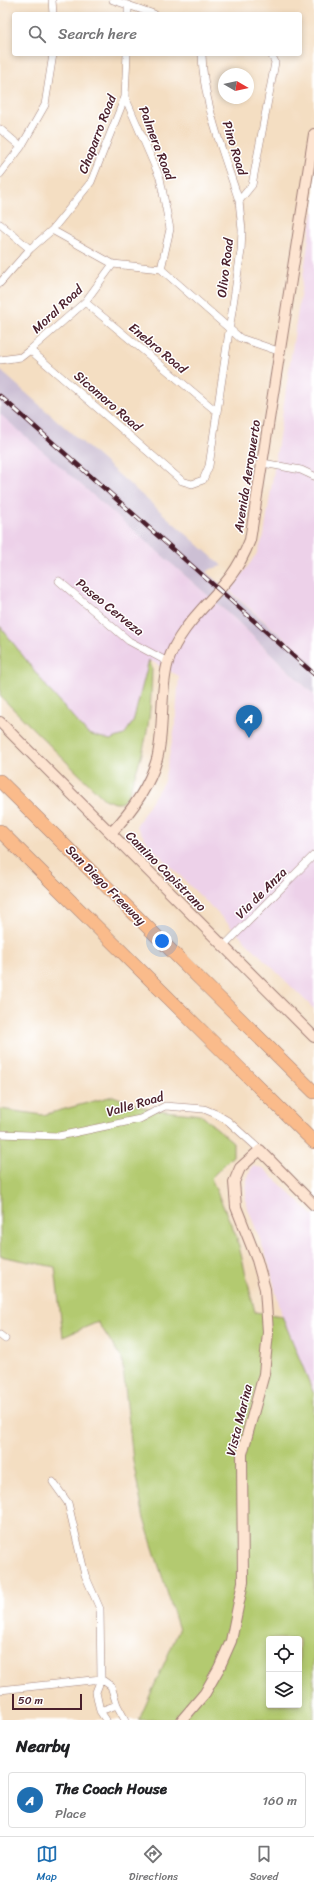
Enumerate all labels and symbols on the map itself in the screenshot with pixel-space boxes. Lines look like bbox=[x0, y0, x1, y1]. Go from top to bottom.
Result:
north arrow bbox=[218, 68, 254, 104]
street label: Chaparro Road bbox=[71, 90, 123, 177]
street label: Palmera Road bbox=[132, 103, 182, 185]
street label: Pino Road bbox=[216, 118, 255, 179]
street label: Olivo Road bbox=[210, 236, 240, 299]
street label: Moral Road bbox=[26, 278, 89, 339]
street label: Enebro Road bbox=[123, 316, 193, 380]
street label: Sicomoro Road bbox=[69, 365, 148, 438]
street label: Avenida Aeropuerto bbox=[227, 418, 267, 535]
street label: Paseo Cerveza bbox=[71, 572, 150, 642]
pin: A bbox=[236, 705, 262, 738]
street label: Camino Capistrano bbox=[120, 825, 212, 917]
street label: San Diego Freeway bbox=[60, 839, 152, 931]
street label: Via de Anza bbox=[230, 861, 293, 924]
your location bbox=[152, 931, 172, 951]
street label: Valle Road bbox=[104, 1085, 167, 1123]
street label: Vista Marina bbox=[219, 1381, 259, 1458]
scale bar bbox=[12, 1692, 82, 1711]

